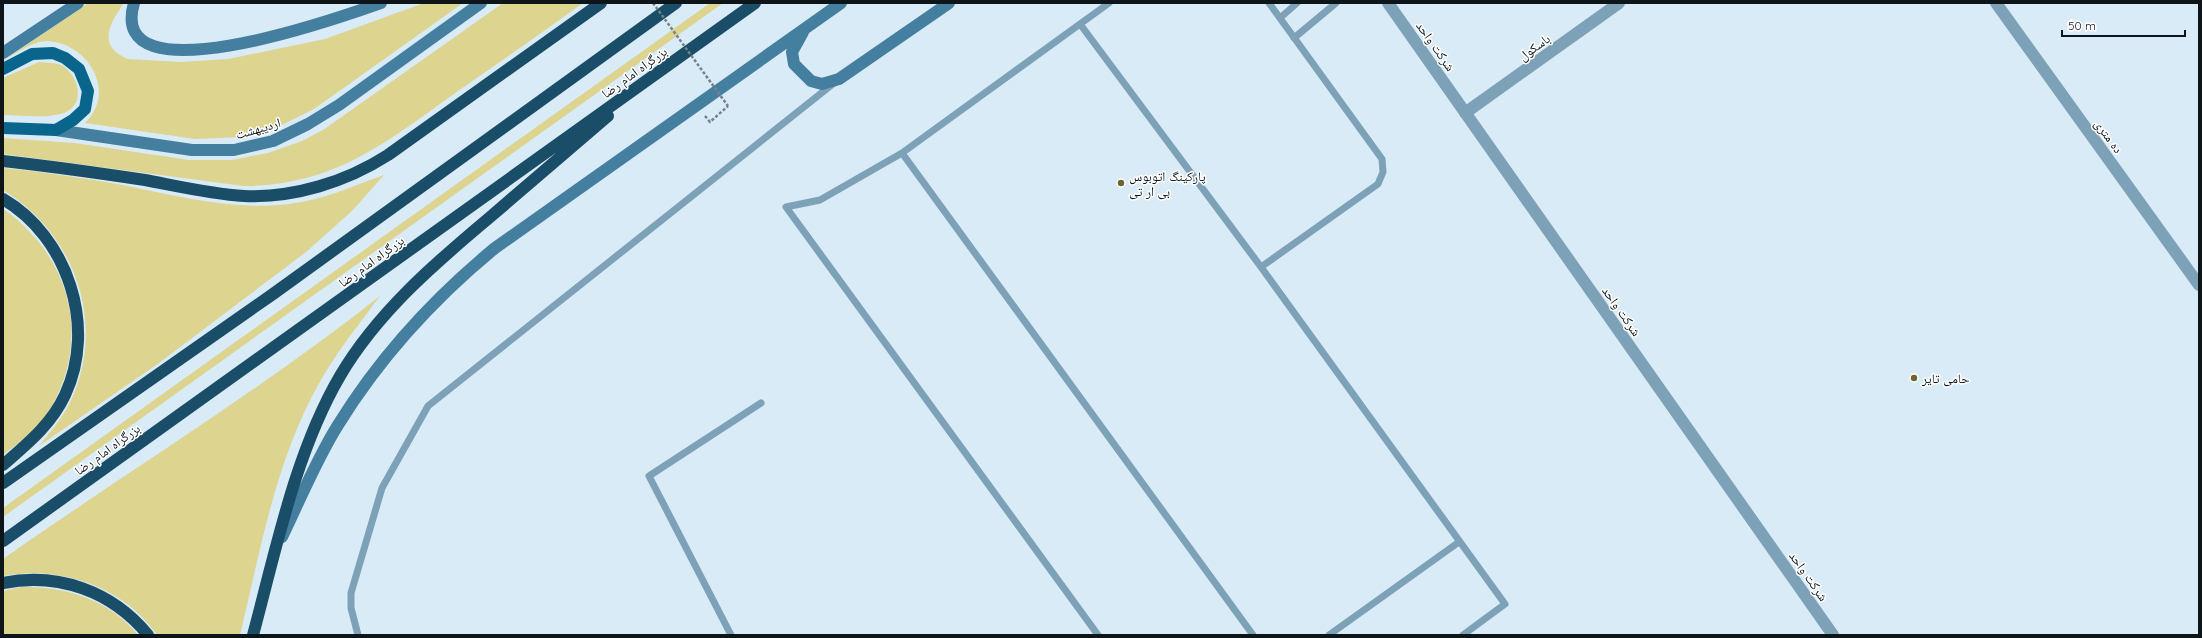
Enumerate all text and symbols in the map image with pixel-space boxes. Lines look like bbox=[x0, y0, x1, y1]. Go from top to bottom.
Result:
scale bar bbox=[2062, 12, 2185, 38]
street label: شرکت واحد bbox=[1412, 18, 1459, 75]
text: 50 m bbox=[2068, 18, 2096, 33]
street label: باسکول bbox=[1515, 30, 1554, 65]
street label: بزرگراه امام رضا bbox=[598, 43, 671, 102]
street label: اردیبهشت bbox=[234, 114, 283, 143]
street label: ده متری bbox=[2091, 116, 2127, 157]
place label: پارکینگ اتوبوس بی ار تی bbox=[1129, 168, 1206, 200]
marker: پارکینگ اتوبوس بی ار تی bbox=[1116, 178, 1126, 188]
street label: بزرگراه امام رضا bbox=[335, 232, 408, 291]
street label: شرکت واحد bbox=[1598, 283, 1645, 340]
place label: حامی تایر bbox=[1921, 370, 1969, 387]
marker: حامی تایر bbox=[1909, 373, 1919, 383]
street label: بزرگراه امام رضا bbox=[71, 420, 144, 479]
street label: شرکت واحد bbox=[1785, 548, 1832, 605]

